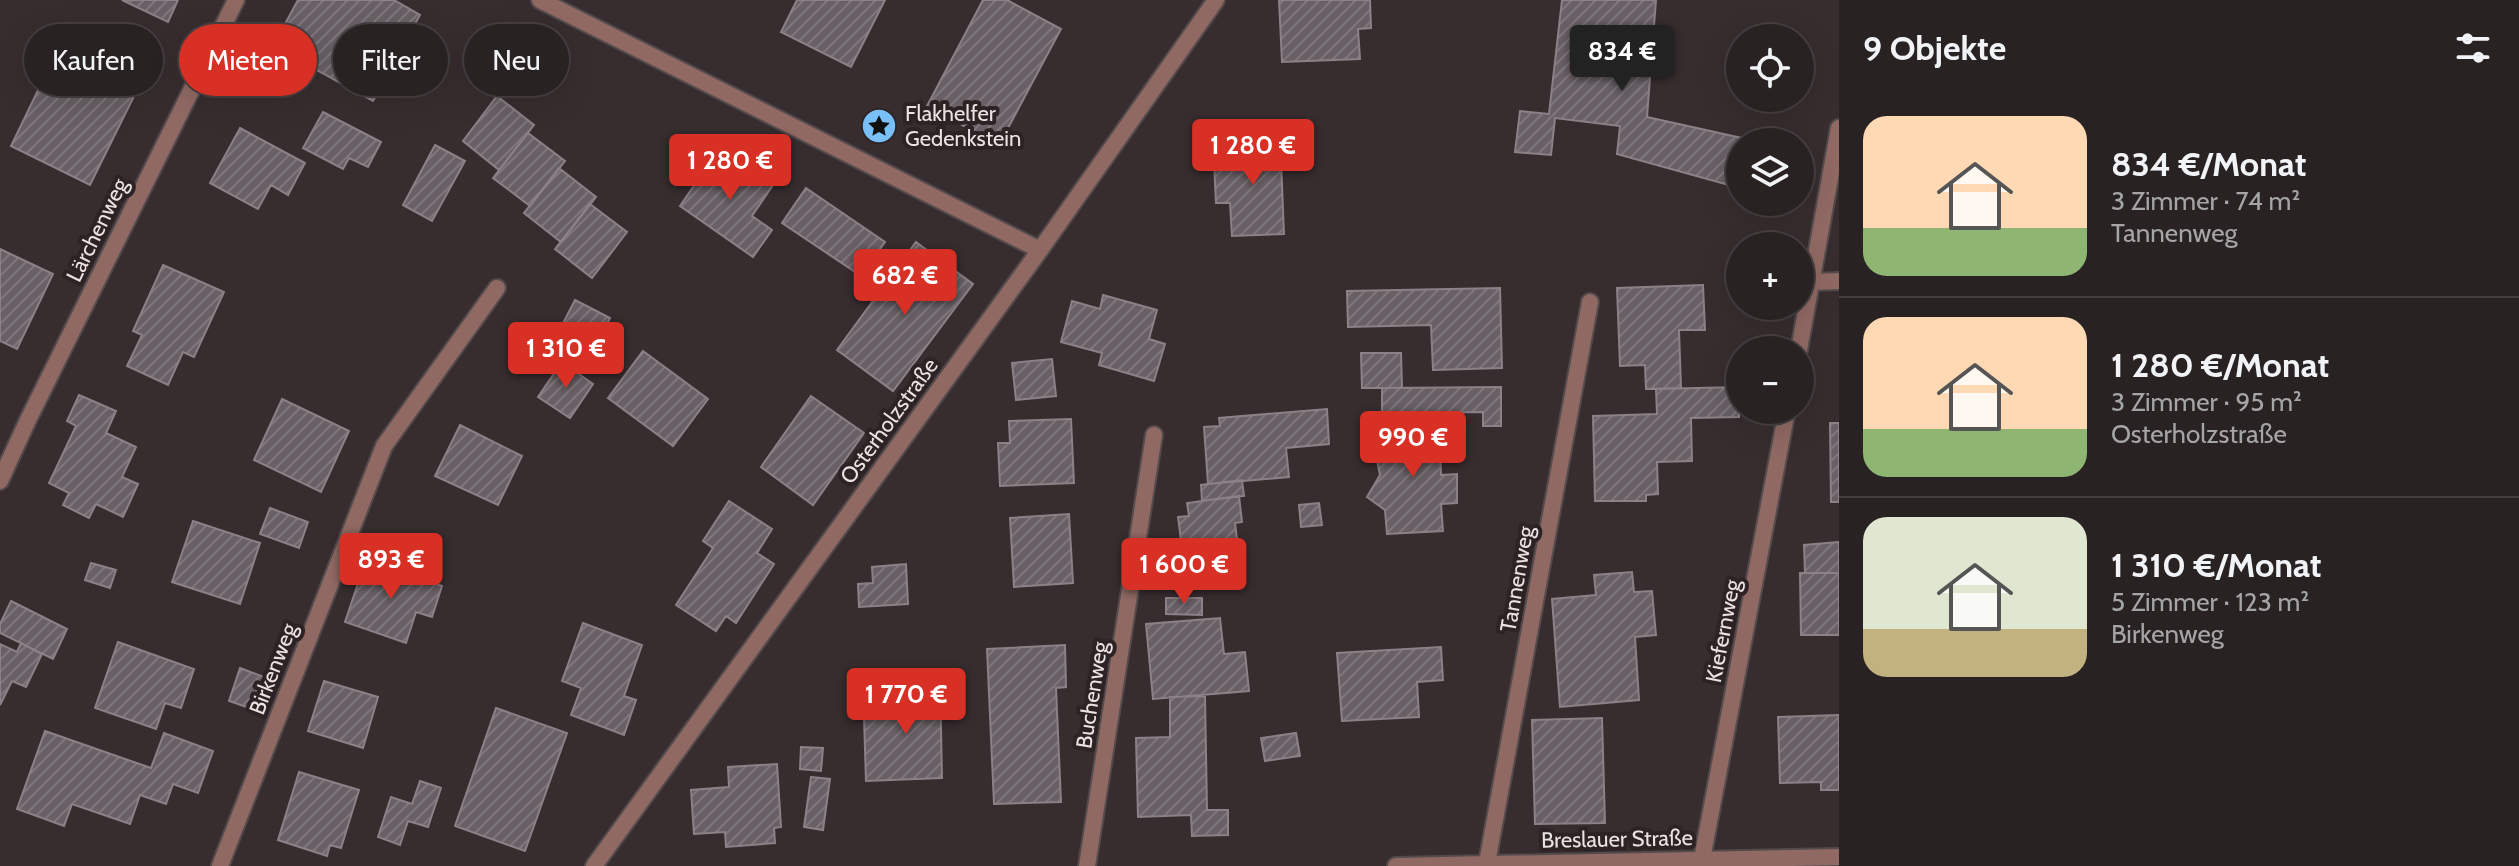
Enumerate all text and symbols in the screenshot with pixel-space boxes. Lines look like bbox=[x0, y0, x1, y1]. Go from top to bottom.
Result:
chip: Kaufen bbox=[24, 24, 163, 96]
chip: Mieten bbox=[179, 24, 317, 96]
chip: Filter bbox=[333, 24, 448, 96]
chip: Neu bbox=[464, 24, 569, 96]
map controls bbox=[1726, 24, 1814, 424]
button: locate bbox=[1726, 24, 1814, 112]
pin: 834 € bbox=[1566, 25, 1678, 93]
icon: filters bbox=[2451, 26, 2495, 70]
text: 9 Objekte bbox=[1863, 27, 2006, 69]
text: 834 € bbox=[1588, 35, 1656, 67]
place label: Flakhelfer Gedenkstein bbox=[905, 100, 1021, 152]
place icon: Flakhelfer Gedenkstein bbox=[860, 107, 898, 145]
pin: 1 280 € bbox=[1179, 119, 1327, 187]
button: layers bbox=[1726, 128, 1814, 216]
text: 1 280 € bbox=[1210, 129, 1296, 161]
pin: 1 280 € bbox=[656, 134, 804, 202]
text: 834 €/Monat bbox=[2111, 143, 2306, 185]
text: 1 280 € bbox=[687, 144, 773, 176]
icon: home bbox=[1927, 148, 2023, 244]
street label: Lärchenweg bbox=[60, 173, 134, 286]
text: 3 Zimmer · 74 m² bbox=[2111, 185, 2300, 217]
text: Tannenweg bbox=[2111, 217, 2237, 249]
button: + bbox=[1726, 232, 1814, 320]
pin: 682 € bbox=[849, 249, 961, 317]
text: 682 € bbox=[872, 259, 938, 291]
pin: 1 310 € bbox=[492, 322, 640, 390]
text: 1 310 € bbox=[526, 332, 606, 364]
button: − bbox=[1726, 336, 1814, 424]
text: 1 280 €/Monat bbox=[2111, 344, 2329, 386]
icon: home bbox=[1927, 349, 2023, 445]
street label: Osterholzstraße bbox=[834, 353, 944, 489]
text: 3 Zimmer · 95 m² bbox=[2111, 386, 2302, 418]
pin: 990 € bbox=[1357, 411, 1469, 479]
text: Osterholzstraße bbox=[2111, 418, 2287, 450]
text: 990 € bbox=[1378, 421, 1448, 453]
street label: Tannenweg bbox=[1494, 523, 1540, 634]
pin: 893 € bbox=[335, 533, 447, 601]
pin: 1 600 € bbox=[1110, 538, 1258, 606]
text: 893 € bbox=[358, 543, 424, 575]
text: 1 310 €/Monat bbox=[2111, 544, 2321, 586]
text: 1 600 € bbox=[1139, 548, 1229, 580]
icon: home bbox=[1927, 549, 2023, 645]
street label: Kiefernweg bbox=[1700, 576, 1746, 685]
text: 5 Zimmer · 123 m² bbox=[2111, 586, 2309, 618]
text: Birkenweg bbox=[2111, 618, 2224, 650]
street label: Birkenweg bbox=[243, 619, 303, 718]
street label: Buchenweg bbox=[1070, 639, 1114, 750]
pin: 1 770 € bbox=[832, 668, 980, 736]
text: 1 770 € bbox=[865, 678, 947, 710]
street label: Breslauer Straße bbox=[1541, 824, 1693, 854]

